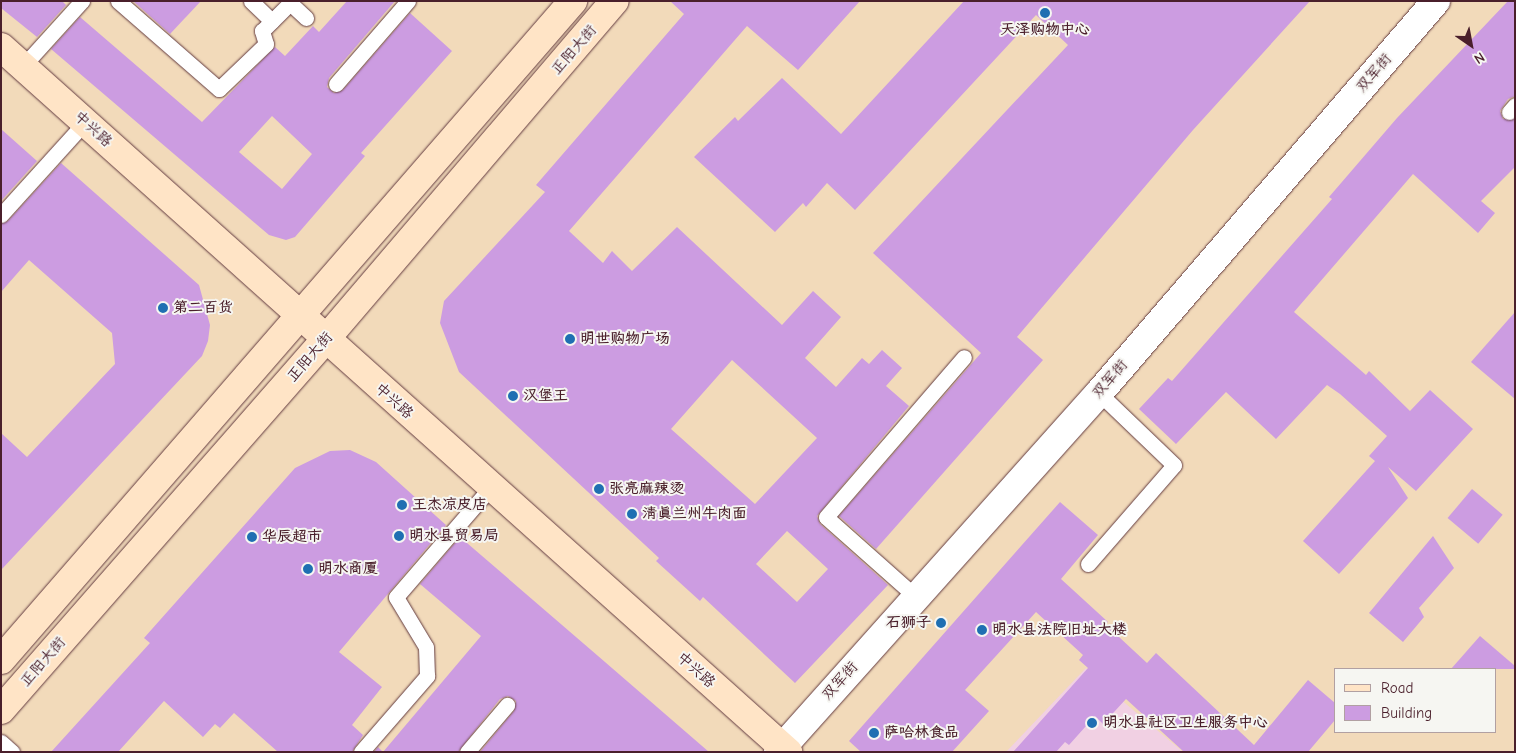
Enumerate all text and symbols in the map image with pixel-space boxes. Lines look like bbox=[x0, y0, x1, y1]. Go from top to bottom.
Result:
marker: 天泽购物中心 bbox=[1039, 7, 1051, 19]
north arrow bbox=[1446, 20, 1496, 70]
street label: 正阳大街 bbox=[548, 21, 600, 79]
place label: 天泽购物中心 bbox=[1000, 21, 1090, 39]
text: N bbox=[1471, 48, 1488, 68]
street label: 双军街 bbox=[1352, 50, 1396, 96]
street label: 中兴路 bbox=[70, 107, 116, 151]
place label: 第二百货 bbox=[173, 299, 233, 317]
marker: 第二百货 bbox=[157, 302, 169, 314]
street label: 正阳大街 bbox=[284, 328, 336, 386]
place label: 明世购物广场 bbox=[580, 330, 670, 348]
marker: 明世购物广场 bbox=[564, 333, 576, 345]
street label: 双军街 bbox=[1088, 356, 1132, 402]
street label: 中兴路 bbox=[371, 379, 417, 423]
place label: 汉堡王 bbox=[523, 387, 568, 405]
marker: 汉堡王 bbox=[507, 390, 519, 402]
place label: 张亮麻辣烫 bbox=[609, 480, 684, 498]
marker: 张亮麻辣烫 bbox=[593, 483, 605, 495]
place label: 王杰凉皮店 bbox=[412, 496, 487, 514]
marker: 王杰凉皮店 bbox=[396, 499, 408, 511]
place label: 清真兰州牛肉面 bbox=[642, 505, 747, 523]
marker: 清真兰州牛肉面 bbox=[626, 508, 638, 520]
place label: 明水县贸易局 bbox=[409, 527, 499, 545]
place label: 华辰超市 bbox=[262, 528, 322, 546]
marker: 明水县贸易局 bbox=[393, 530, 405, 542]
marker: 华辰超市 bbox=[246, 531, 258, 543]
place label: 明水商厦 bbox=[318, 560, 378, 578]
marker: 明水商厦 bbox=[302, 563, 314, 575]
place label: 石狮子 bbox=[886, 614, 931, 632]
marker: 石狮子 bbox=[935, 617, 947, 629]
place label: 明水县法院旧址大楼 bbox=[992, 621, 1127, 639]
marker: 明水县法院旧址大楼 bbox=[976, 624, 988, 636]
street label: 正阳大街 bbox=[17, 633, 69, 691]
street label: 中兴路 bbox=[673, 648, 719, 692]
street label: 双军街 bbox=[818, 658, 862, 704]
legend bbox=[1334, 668, 1496, 733]
text: Road bbox=[1381, 679, 1413, 697]
text: Building bbox=[1381, 704, 1432, 722]
place label: 明水县社区卫生服务中心 bbox=[1103, 714, 1268, 732]
marker: 明水县社区卫生服务中心 bbox=[1085, 716, 1099, 730]
place label: 萨哈林食品 bbox=[884, 724, 959, 742]
marker: 萨哈林食品 bbox=[868, 727, 880, 739]

